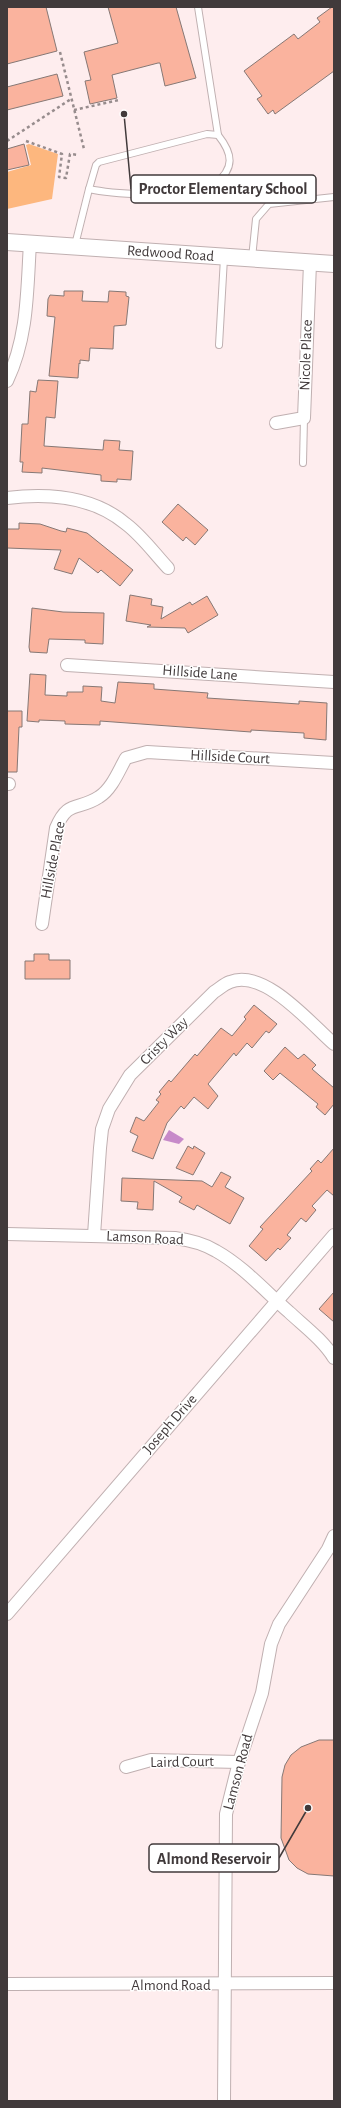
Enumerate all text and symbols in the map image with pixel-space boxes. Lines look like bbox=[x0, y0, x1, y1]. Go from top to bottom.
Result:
callout: Proctor Elementary School bbox=[131, 175, 316, 203]
text: Proctor Elementary School bbox=[138, 181, 308, 198]
street label: Redwood Road bbox=[127, 243, 215, 263]
street label: Nicole Place bbox=[297, 319, 315, 391]
street label: Hillside Lane bbox=[162, 663, 238, 683]
street label: Hillside Court bbox=[190, 747, 270, 767]
street label: Hillside Place bbox=[38, 820, 68, 900]
street label: Cristy Way bbox=[137, 1014, 191, 1068]
street label: Lamson Road bbox=[106, 1228, 184, 1248]
street label: Joseph Drive bbox=[140, 1391, 200, 1457]
street label: Lamson Road bbox=[221, 1732, 255, 1812]
street label: Laird Court bbox=[150, 1754, 214, 1770]
callout: Almond Reservoir bbox=[149, 1844, 279, 1872]
text: Almond Reservoir bbox=[157, 1851, 272, 1867]
street label: Almond Road bbox=[131, 1978, 211, 1993]

